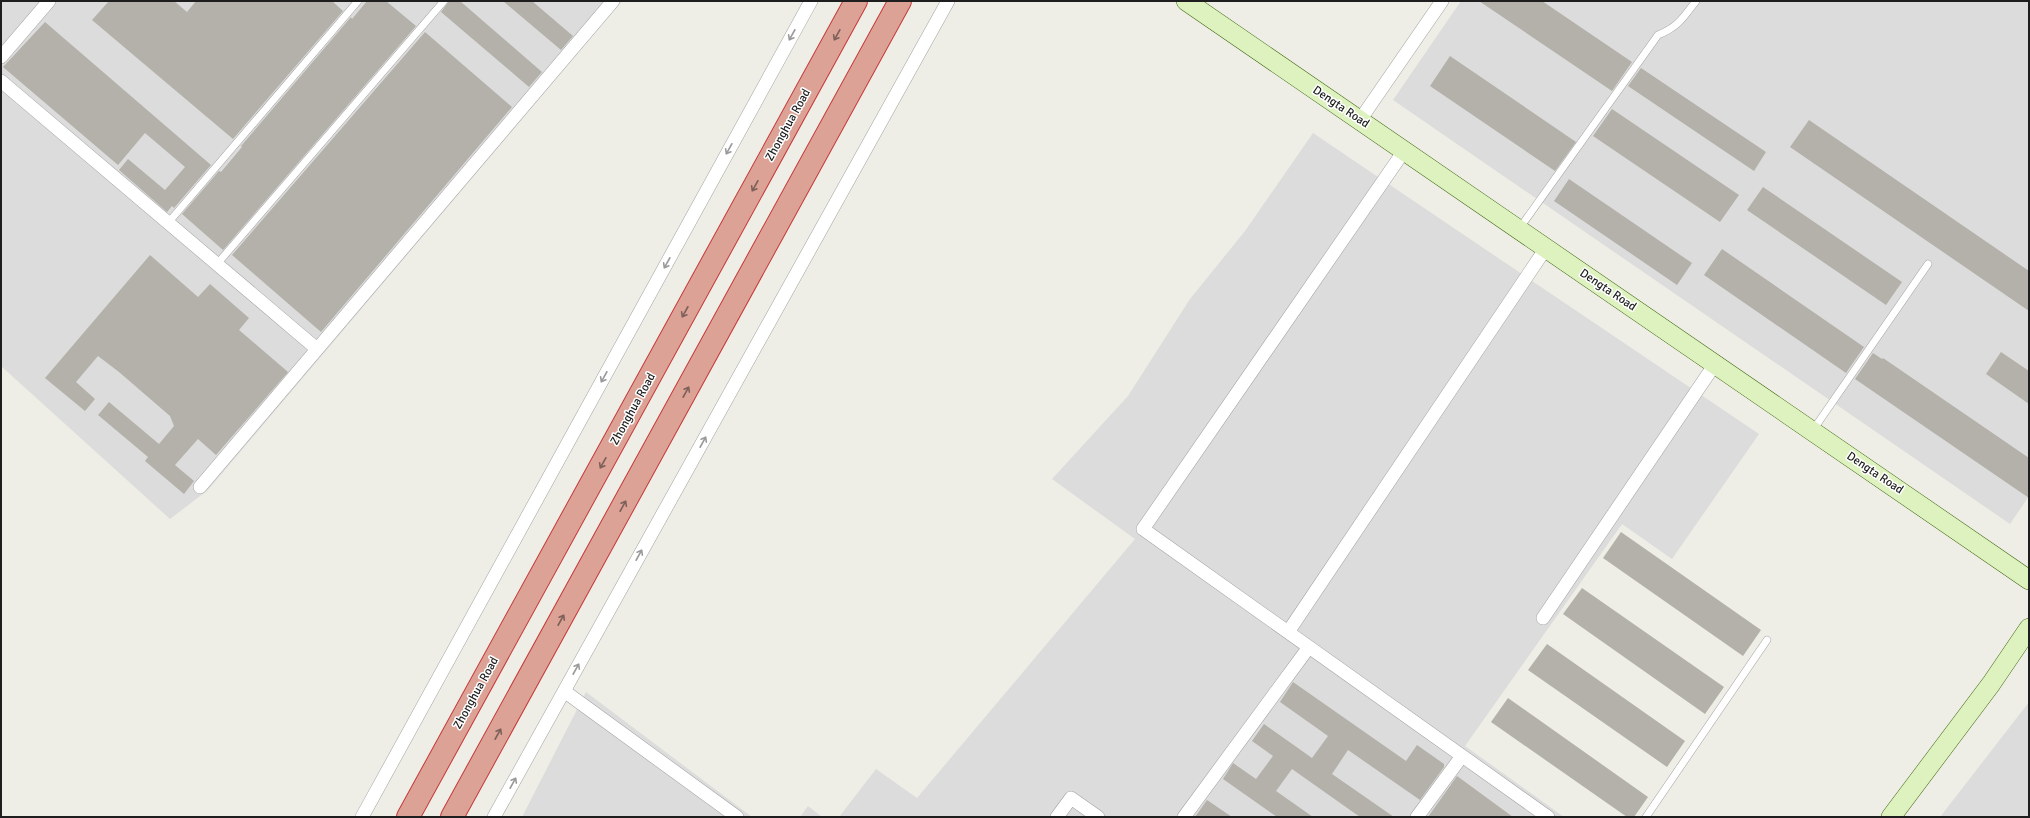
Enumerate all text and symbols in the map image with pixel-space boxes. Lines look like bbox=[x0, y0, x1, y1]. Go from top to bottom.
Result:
one-way arrow bbox=[787, 29, 795, 41]
one-way arrow bbox=[833, 29, 841, 41]
street label: Dengta Road bbox=[1310, 83, 1372, 131]
street label: Zhonghua Road bbox=[762, 86, 814, 164]
one-way arrow bbox=[725, 143, 733, 155]
one-way arrow bbox=[750, 180, 758, 192]
one-way arrow bbox=[662, 257, 670, 269]
street label: Dengta Road bbox=[1577, 266, 1639, 314]
one-way arrow bbox=[681, 306, 689, 318]
street label: Zhonghua Road bbox=[607, 370, 659, 448]
one-way arrow bbox=[600, 371, 607, 383]
one-way arrow bbox=[682, 386, 690, 398]
one-way arrow bbox=[699, 436, 707, 448]
street label: Dengta Road bbox=[1844, 449, 1906, 497]
one-way arrow bbox=[599, 457, 606, 469]
one-way arrow bbox=[620, 500, 628, 512]
one-way arrow bbox=[636, 550, 644, 562]
one-way arrow bbox=[557, 614, 565, 626]
street label: Zhonghua Road bbox=[450, 654, 502, 732]
one-way arrow bbox=[573, 663, 581, 675]
one-way arrow bbox=[494, 728, 502, 740]
one-way arrow bbox=[510, 777, 518, 789]

